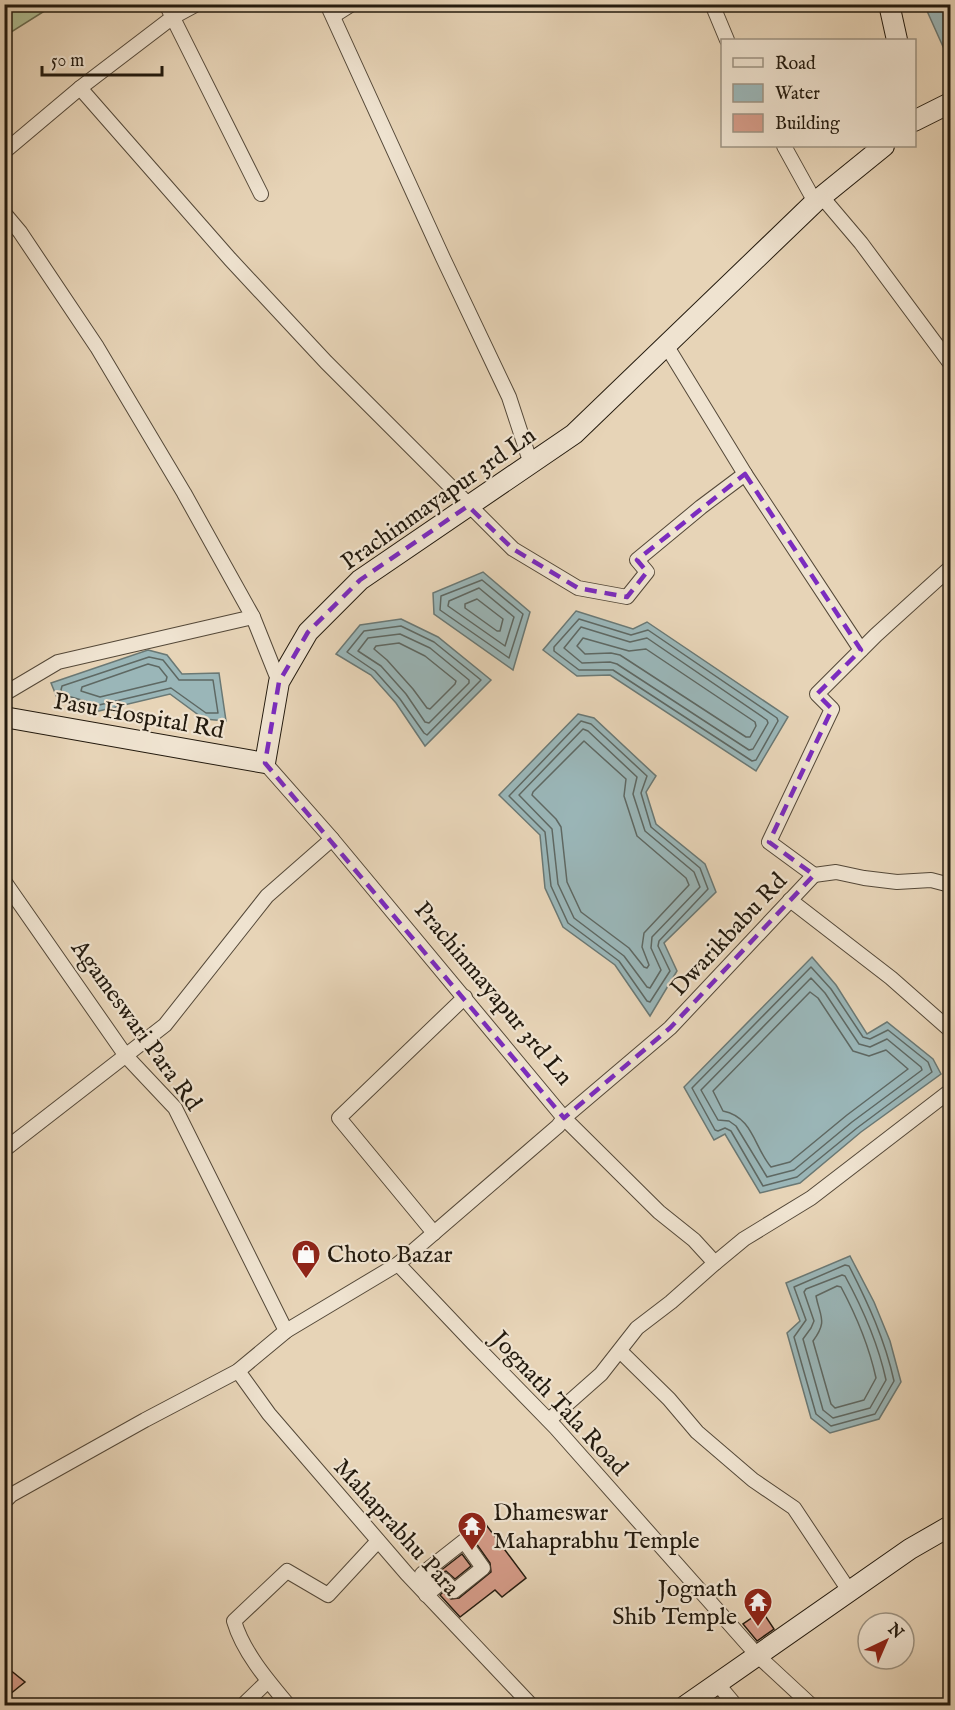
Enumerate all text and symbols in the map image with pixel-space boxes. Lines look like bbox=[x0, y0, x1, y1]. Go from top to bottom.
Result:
scale bar bbox=[42, 39, 162, 77]
legend bbox=[721, 39, 916, 147]
text: 50 m bbox=[51, 50, 84, 73]
text: Road bbox=[775, 53, 816, 76]
text: Water bbox=[775, 83, 820, 106]
text: Building bbox=[775, 113, 840, 136]
street label: Prachinmayapur 3rd Ln bbox=[335, 420, 543, 578]
street label: Pasu Hospital Rd bbox=[51, 686, 227, 747]
street label: Dwarikbabu Rd bbox=[664, 867, 794, 1003]
street label: Prachinmayapur 3rd Ln bbox=[407, 896, 579, 1093]
street label: Agameswari Para Rd bbox=[63, 934, 208, 1118]
shop icon: Choto Bazar bbox=[290, 1238, 322, 1280]
place label: Choto Bazar bbox=[327, 1240, 453, 1271]
street label: Jognath Tala Road bbox=[482, 1323, 634, 1483]
street label: Mahaprabhu Para bbox=[326, 1453, 466, 1604]
place label: Dhameswar Mahaprabhu Temple bbox=[493, 1498, 700, 1557]
temple icon: Dhameswar Mahaprabhu Temple bbox=[456, 1510, 488, 1552]
place label: Jognath Shib Temple bbox=[612, 1574, 737, 1633]
temple icon: Jognath Shib Temple bbox=[742, 1586, 774, 1628]
north arrow bbox=[856, 1611, 916, 1671]
text: N bbox=[882, 1619, 907, 1644]

